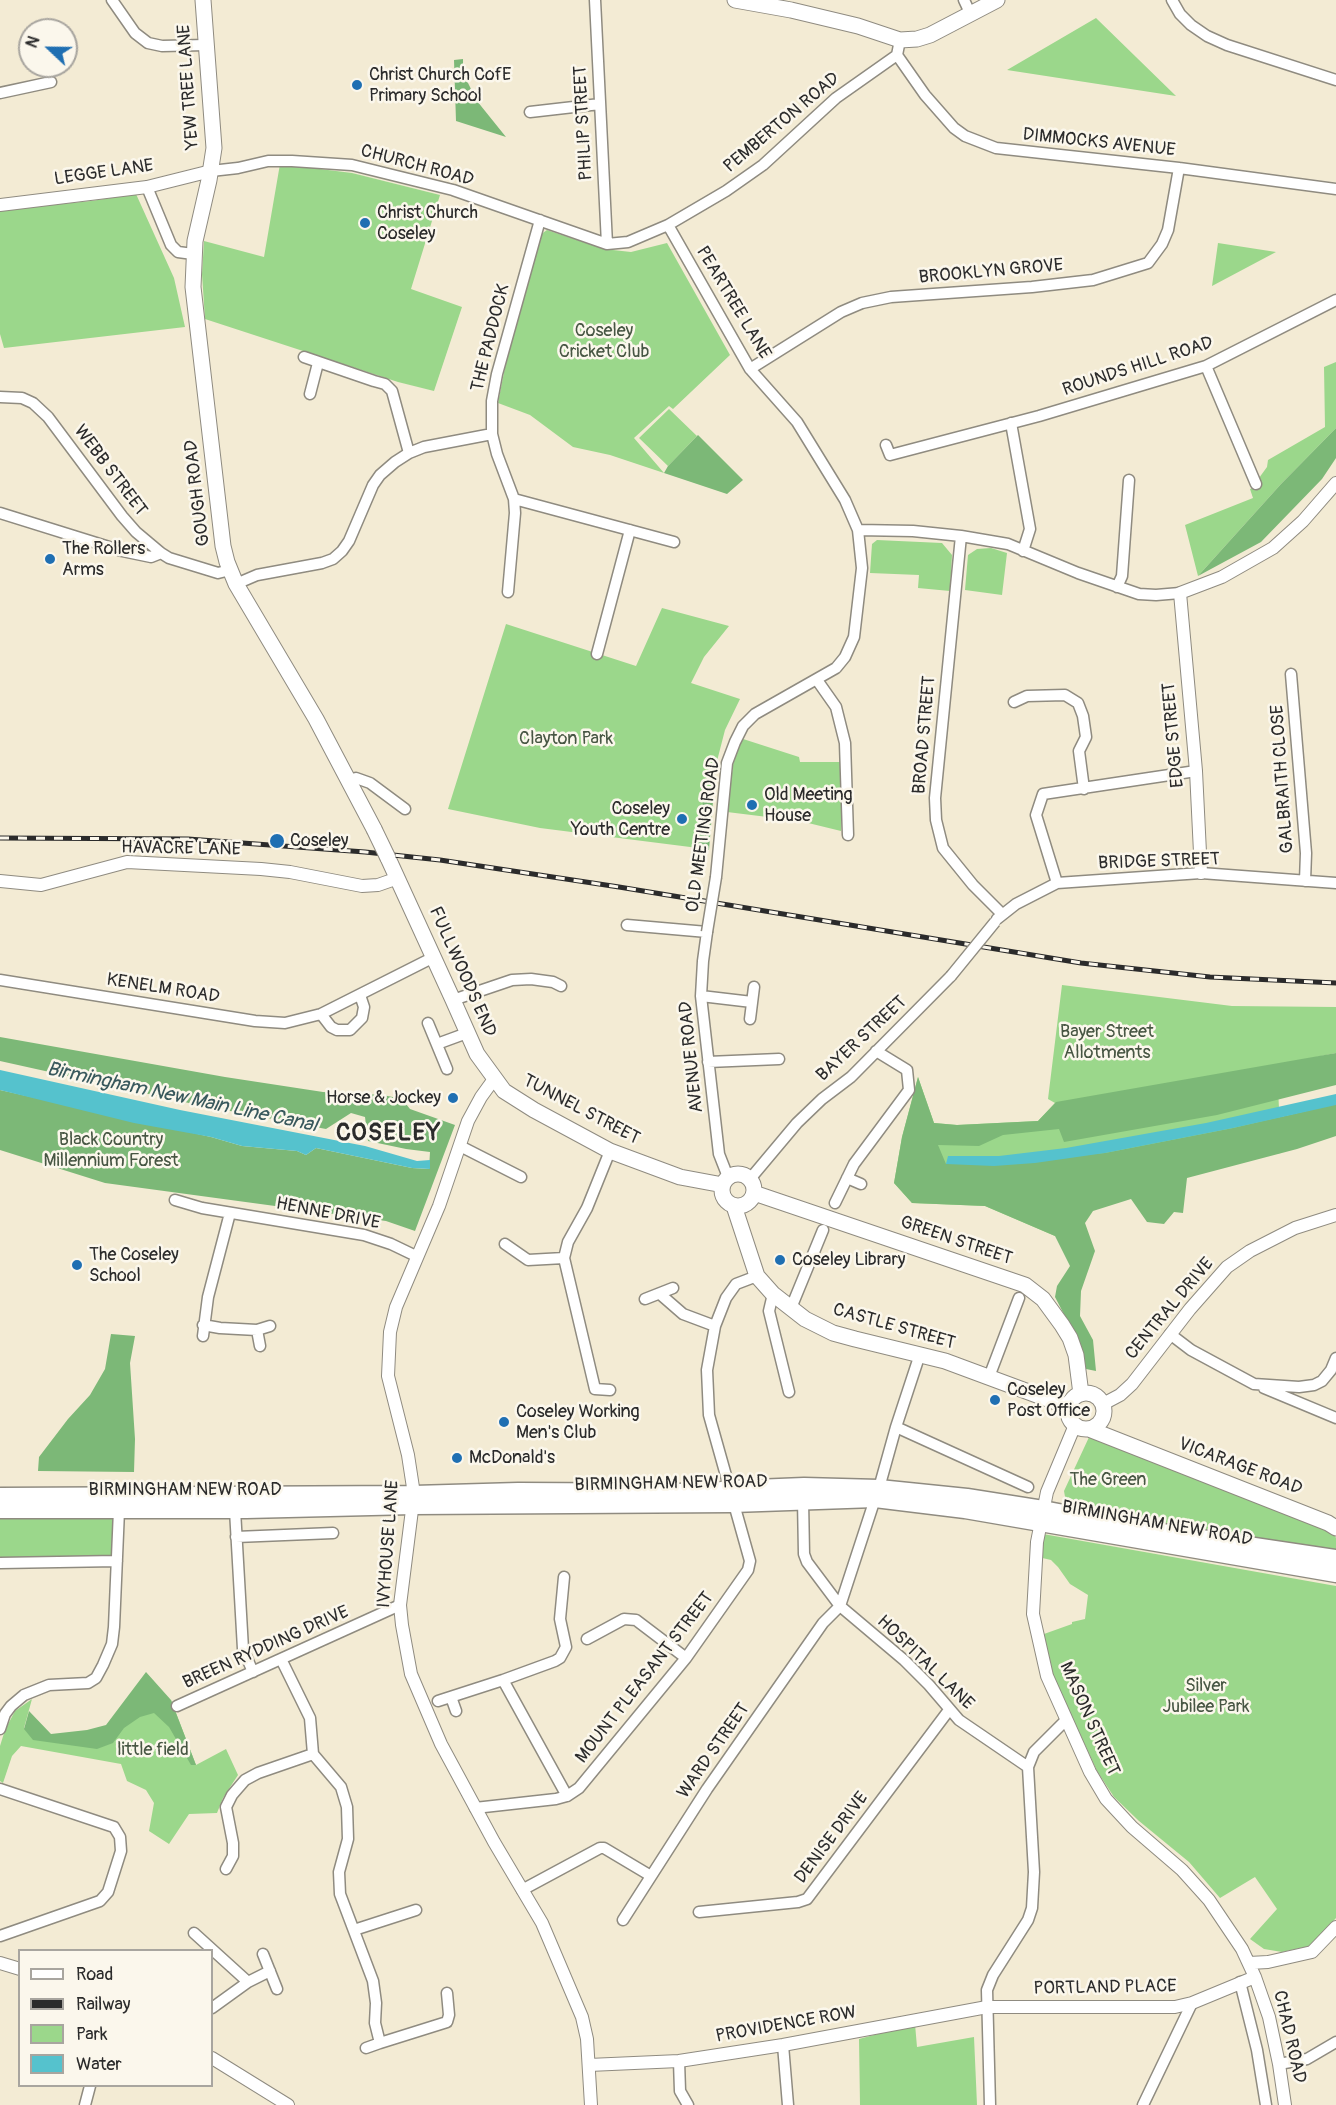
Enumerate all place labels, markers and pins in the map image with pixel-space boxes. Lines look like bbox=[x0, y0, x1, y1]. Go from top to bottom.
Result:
place label: Christ Church CofE Primary School bbox=[369, 64, 511, 106]
marker: Christ Church CofE Primary School bbox=[350, 78, 364, 92]
place label: Christ Church Coseley bbox=[377, 202, 478, 244]
marker: Christ Church Coseley bbox=[358, 216, 372, 230]
place label: The Rollers Arms bbox=[62, 538, 145, 580]
marker: The Rollers Arms bbox=[43, 552, 57, 566]
place label: Old Meeting House bbox=[764, 784, 853, 826]
place label: Coseley Youth Centre bbox=[571, 798, 670, 840]
marker: Old Meeting House bbox=[745, 798, 759, 812]
marker: Coseley Youth Centre bbox=[675, 812, 689, 826]
place label: Coseley bbox=[290, 830, 349, 852]
marker: Coseley bbox=[268, 832, 286, 850]
place label: Horse & Jockey bbox=[326, 1087, 441, 1109]
marker: Horse & Jockey bbox=[446, 1091, 460, 1105]
place label: The Coseley School bbox=[89, 1244, 179, 1286]
place label: Coseley Library bbox=[792, 1249, 906, 1271]
marker: Coseley Library bbox=[773, 1253, 787, 1267]
marker: The Coseley School bbox=[70, 1258, 84, 1272]
place label: Coseley Post Office bbox=[1007, 1379, 1090, 1422]
marker: Coseley Post Office bbox=[988, 1393, 1002, 1407]
place label: Coseley Working Men's Club bbox=[516, 1401, 640, 1444]
marker: Coseley Working Men's Club bbox=[497, 1415, 511, 1429]
place label: McDonald's bbox=[469, 1447, 555, 1469]
marker: McDonald's bbox=[450, 1451, 464, 1465]

